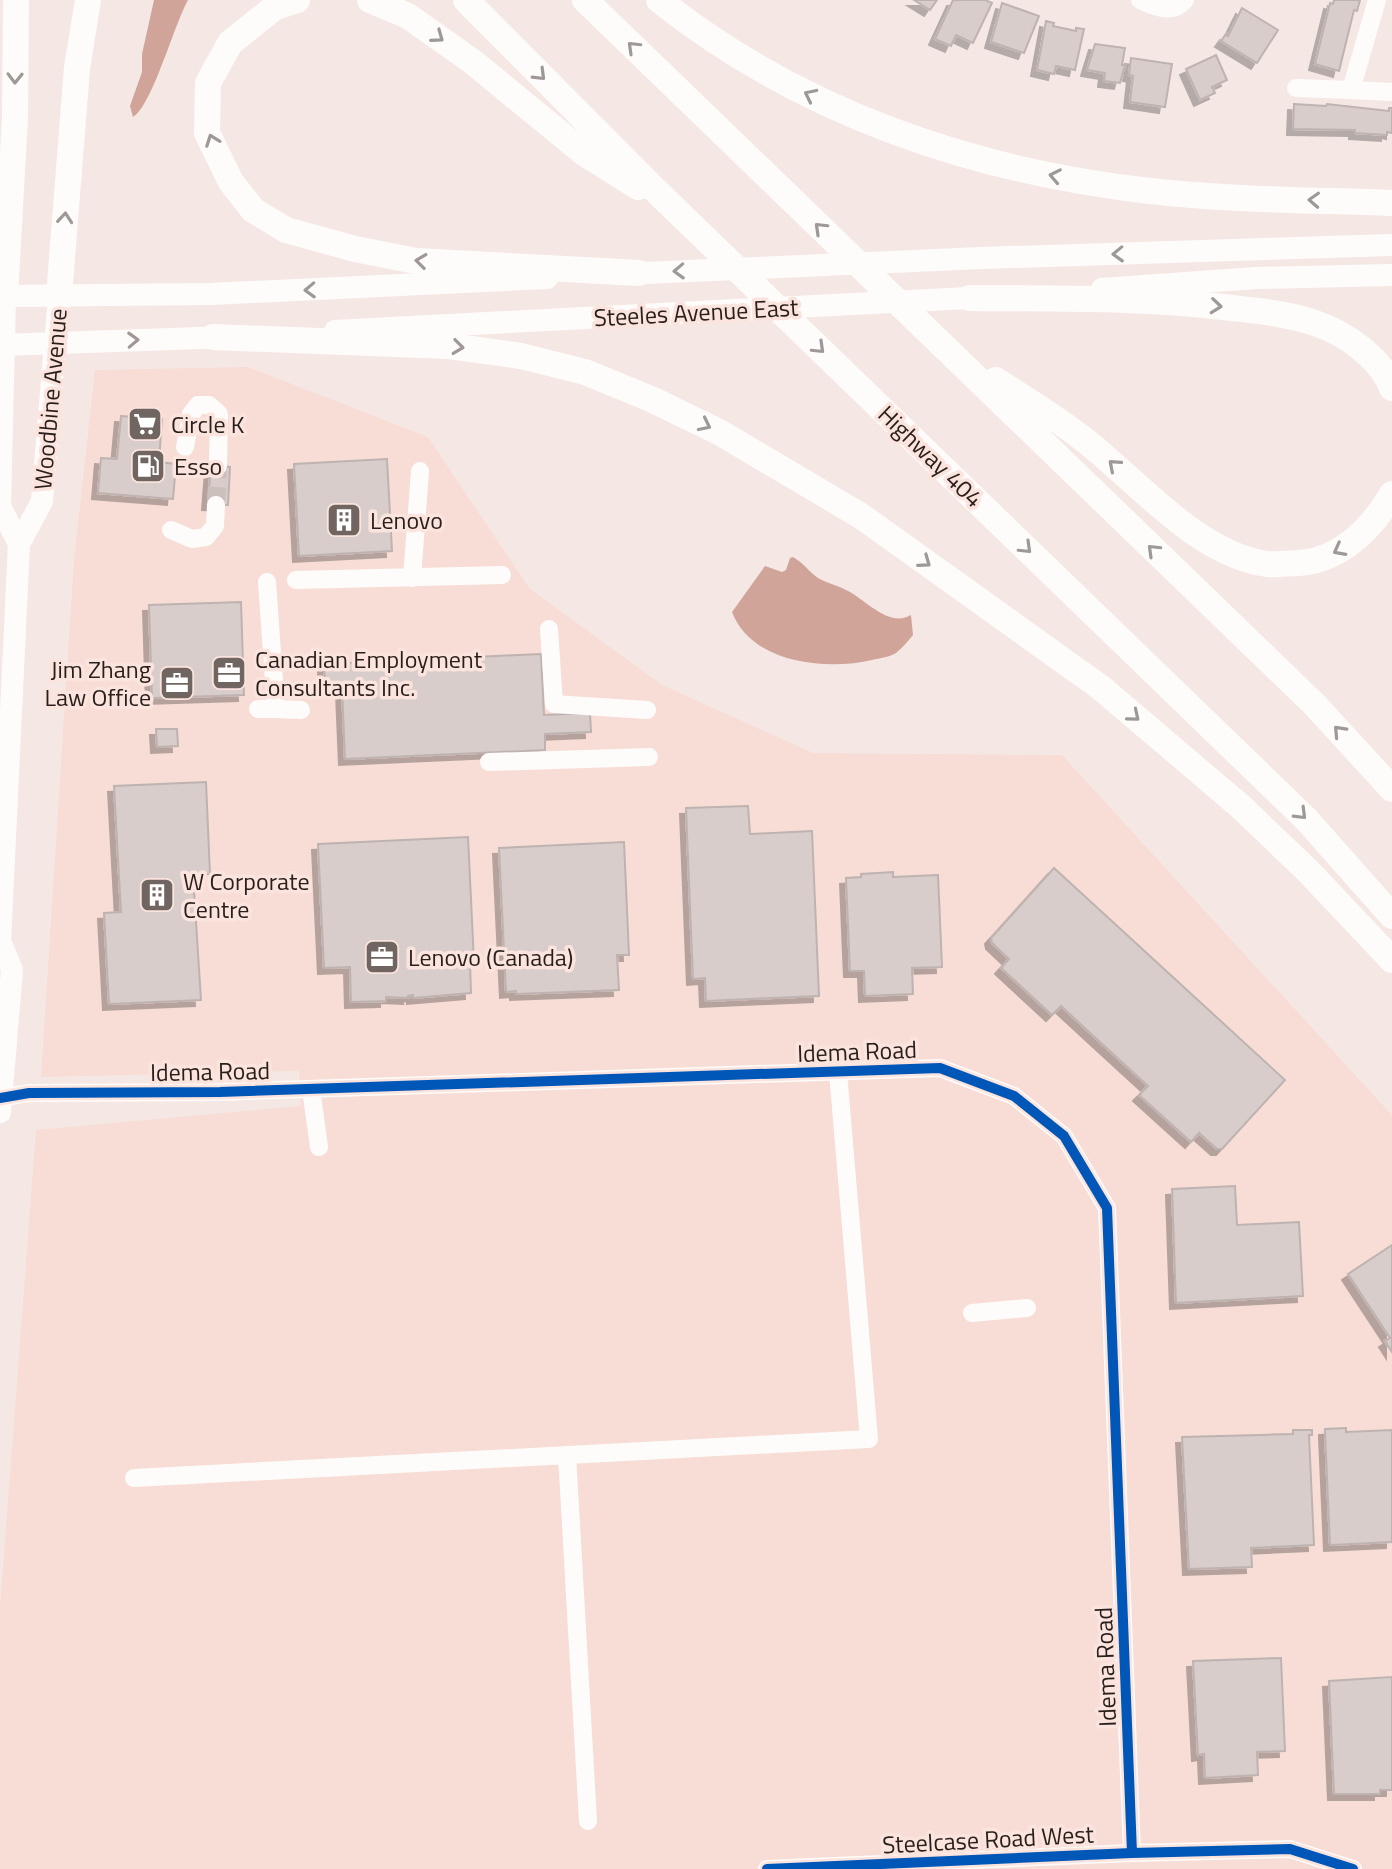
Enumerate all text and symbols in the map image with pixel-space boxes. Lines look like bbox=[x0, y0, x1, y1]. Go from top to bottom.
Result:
one-way arrow bbox=[429, 27, 444, 42]
one-way arrow bbox=[628, 42, 642, 56]
one-way arrow bbox=[531, 66, 546, 80]
one-way arrow bbox=[7, 72, 24, 85]
one-way arrow bbox=[803, 89, 818, 105]
one-way arrow bbox=[205, 134, 221, 148]
one-way arrow bbox=[1049, 169, 1062, 186]
one-way arrow bbox=[1307, 192, 1320, 209]
one-way arrow bbox=[57, 211, 74, 224]
one-way arrow bbox=[815, 223, 829, 237]
one-way arrow bbox=[1111, 245, 1124, 262]
one-way arrow bbox=[414, 253, 427, 270]
one-way arrow bbox=[672, 262, 685, 279]
one-way arrow bbox=[303, 282, 316, 299]
street label: Steeles Avenue East bbox=[593, 289, 800, 335]
one-way arrow bbox=[1210, 297, 1223, 314]
street label: Woodbine Avenue bbox=[24, 307, 76, 491]
one-way arrow bbox=[127, 331, 140, 348]
one-way arrow bbox=[452, 339, 465, 356]
one-way arrow bbox=[810, 339, 824, 353]
street label: Highway 404 bbox=[870, 397, 992, 515]
supermarket icon: Circle K bbox=[126, 405, 164, 443]
place label: Circle K bbox=[171, 406, 245, 442]
one-way arrow bbox=[696, 415, 711, 431]
fuel station icon: Esso bbox=[129, 447, 167, 485]
place label: Esso bbox=[174, 448, 222, 484]
one-way arrow bbox=[1108, 460, 1123, 475]
building icon: Lenovo bbox=[325, 501, 363, 539]
place label: Lenovo bbox=[370, 502, 443, 538]
one-way arrow bbox=[1017, 539, 1031, 553]
one-way arrow bbox=[1333, 540, 1347, 555]
one-way arrow bbox=[1148, 544, 1162, 559]
one-way arrow bbox=[917, 552, 931, 567]
place label: Canadian Employment Consultants Inc. bbox=[255, 641, 483, 705]
place label: Jim Zhang Law Office bbox=[44, 651, 151, 715]
office icon: Canadian Employment Consultants Inc. bbox=[210, 654, 248, 692]
office icon: Jim Zhang Law Office bbox=[158, 664, 196, 702]
one-way arrow bbox=[1125, 706, 1140, 721]
one-way arrow bbox=[1335, 726, 1349, 741]
one-way arrow bbox=[1292, 805, 1306, 819]
place label: W Corporate Centre bbox=[183, 863, 310, 927]
building icon: W Corporate Centre bbox=[138, 876, 176, 914]
office icon: Lenovo (Canada) bbox=[363, 938, 401, 976]
place label: Lenovo (Canada) bbox=[408, 939, 573, 975]
street label: Idema Road bbox=[796, 1031, 918, 1071]
street label: Idema Road bbox=[150, 1052, 270, 1090]
street label: Idema Road bbox=[1085, 1606, 1125, 1728]
street label: Steelcase Road West bbox=[881, 1815, 1095, 1863]

